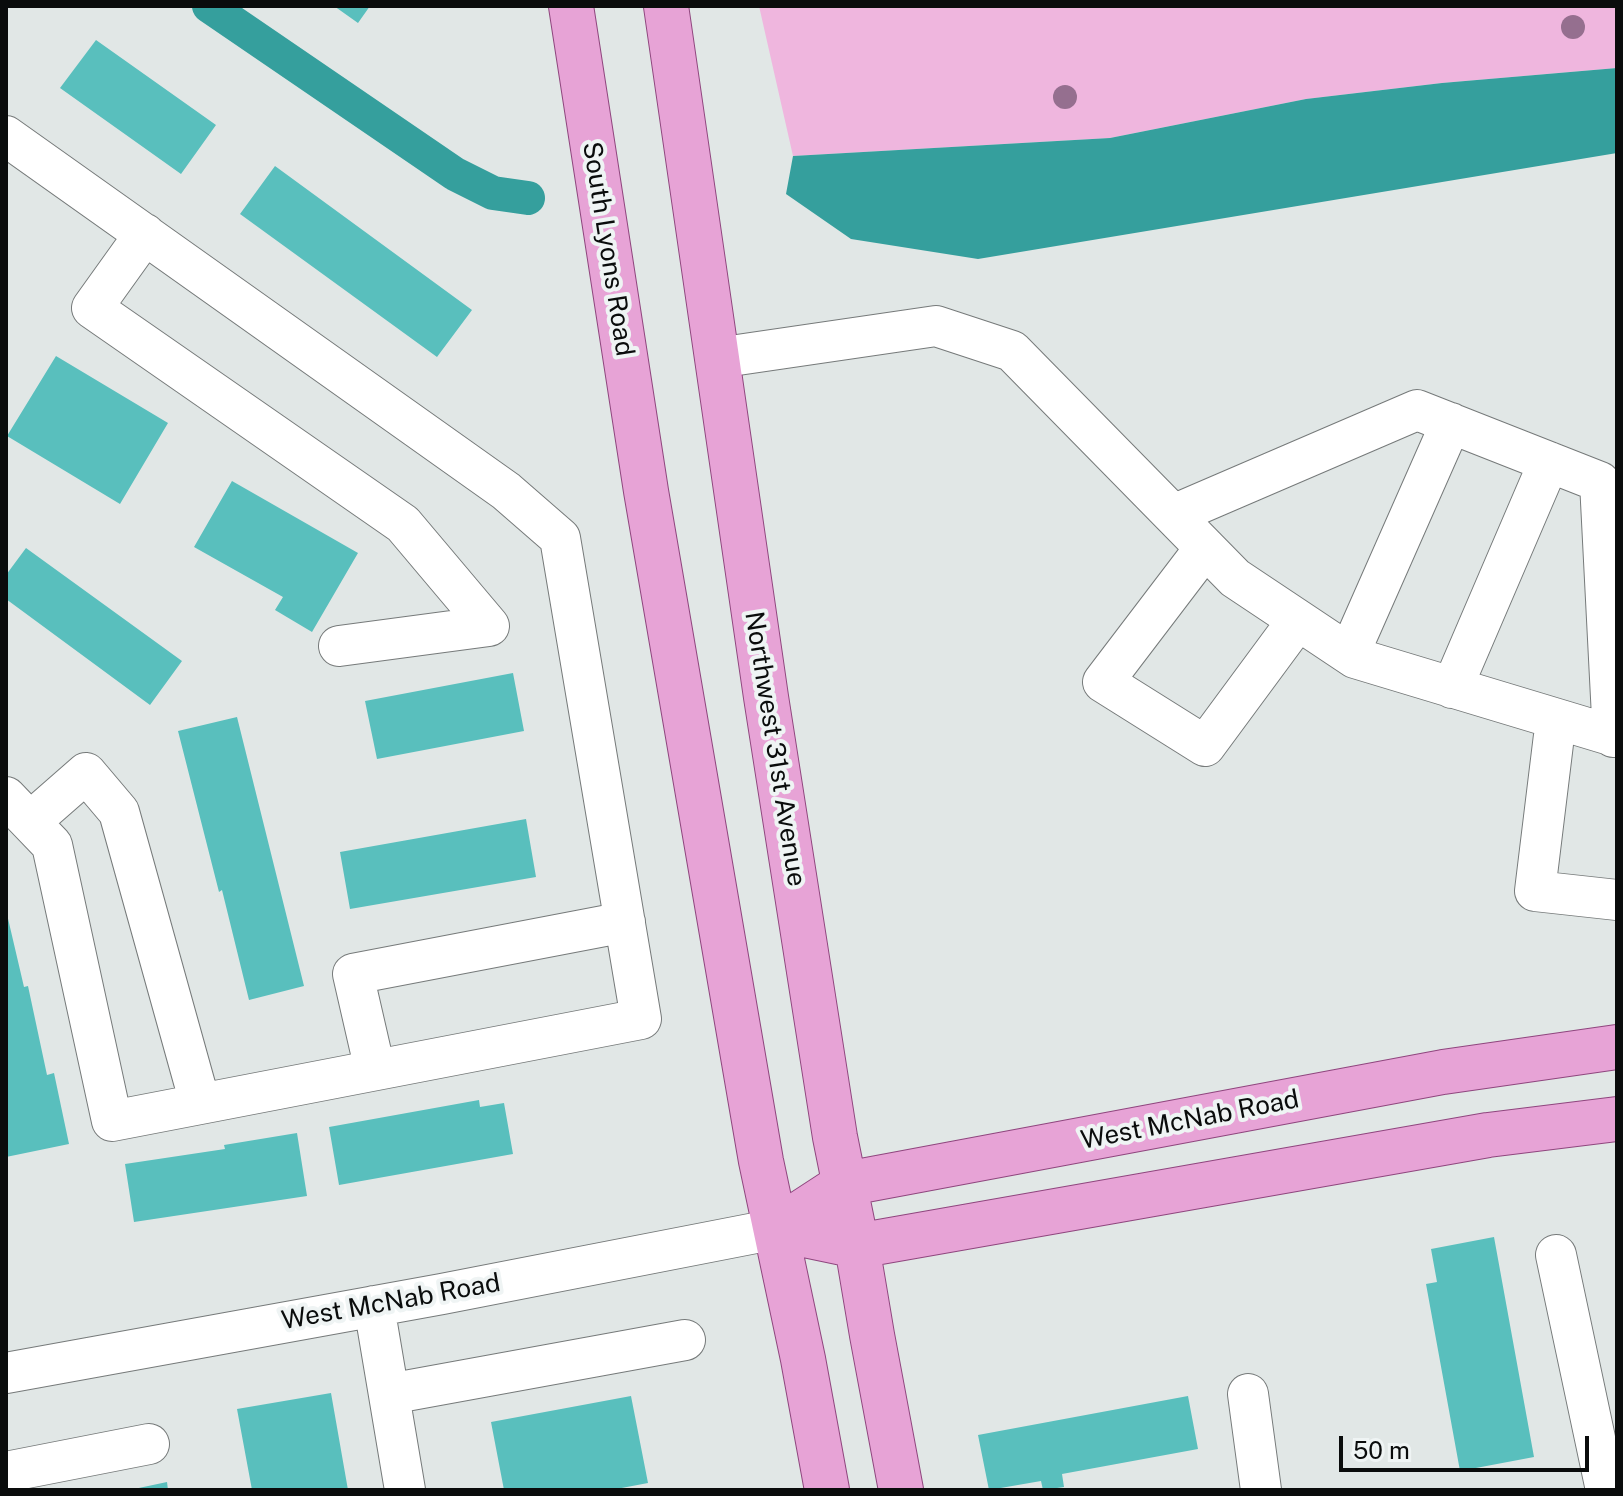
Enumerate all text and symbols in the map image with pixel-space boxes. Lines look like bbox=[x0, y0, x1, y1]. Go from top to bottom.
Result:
street label: South Lyons Road bbox=[576, 139, 640, 359]
street label: Northwest 31st Avenue bbox=[738, 609, 812, 889]
street label: West McNab Road bbox=[1078, 1084, 1302, 1156]
street label: West McNab Road bbox=[279, 1267, 503, 1337]
scale bar bbox=[1343, 1420, 1593, 1470]
text: 50 m bbox=[1353, 1436, 1410, 1464]

